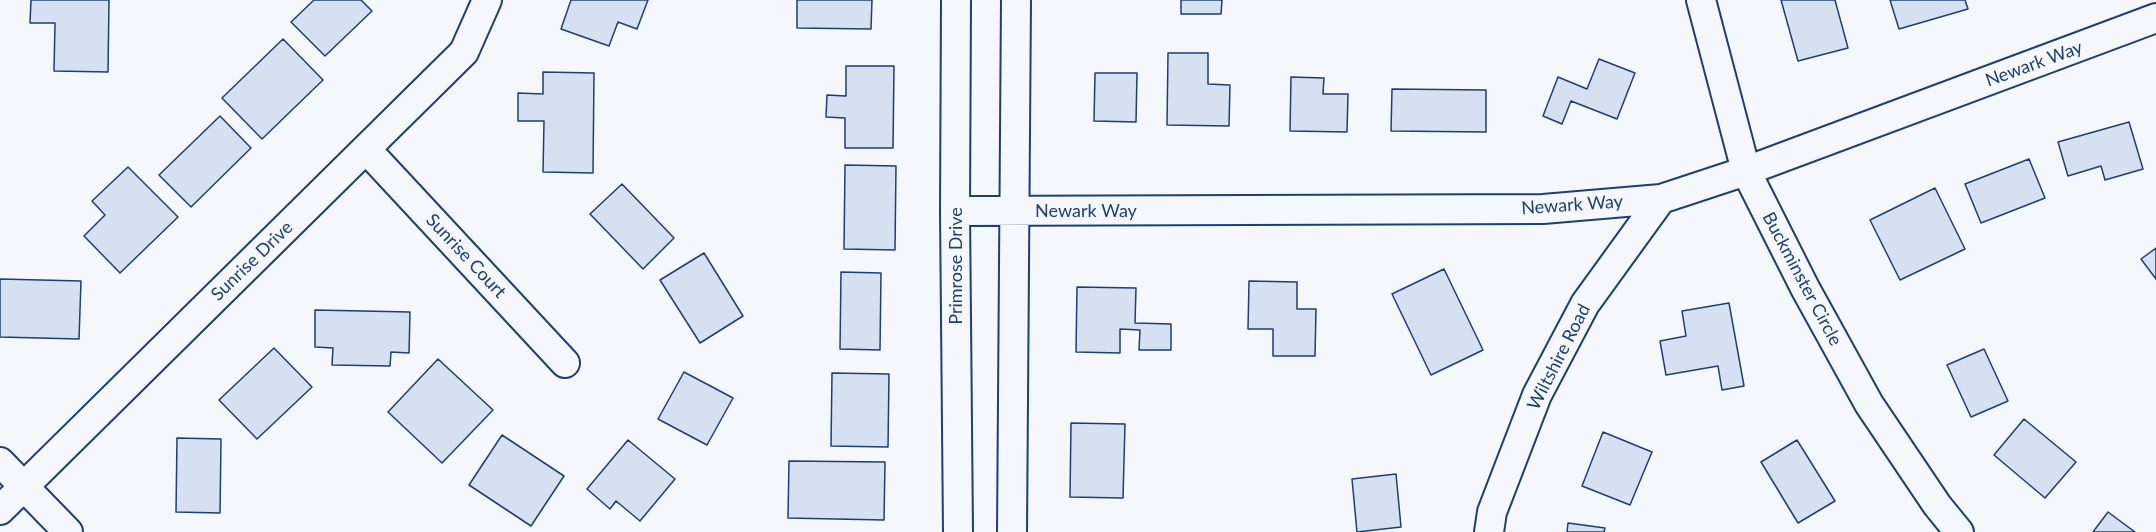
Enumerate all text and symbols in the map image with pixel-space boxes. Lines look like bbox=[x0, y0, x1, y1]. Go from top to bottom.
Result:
street label: Newark Way bbox=[1982, 36, 2086, 92]
street label: Newark Way bbox=[1520, 191, 1624, 219]
street label: Newark Way bbox=[1035, 200, 1137, 222]
street label: Primrose Drive bbox=[945, 207, 967, 325]
street label: Sunrise Court bbox=[421, 209, 511, 303]
street label: Buckminster Circle bbox=[1758, 209, 1846, 349]
street label: Sunrise Drive bbox=[207, 217, 297, 305]
street label: Wiltshire Road bbox=[1523, 300, 1595, 414]

